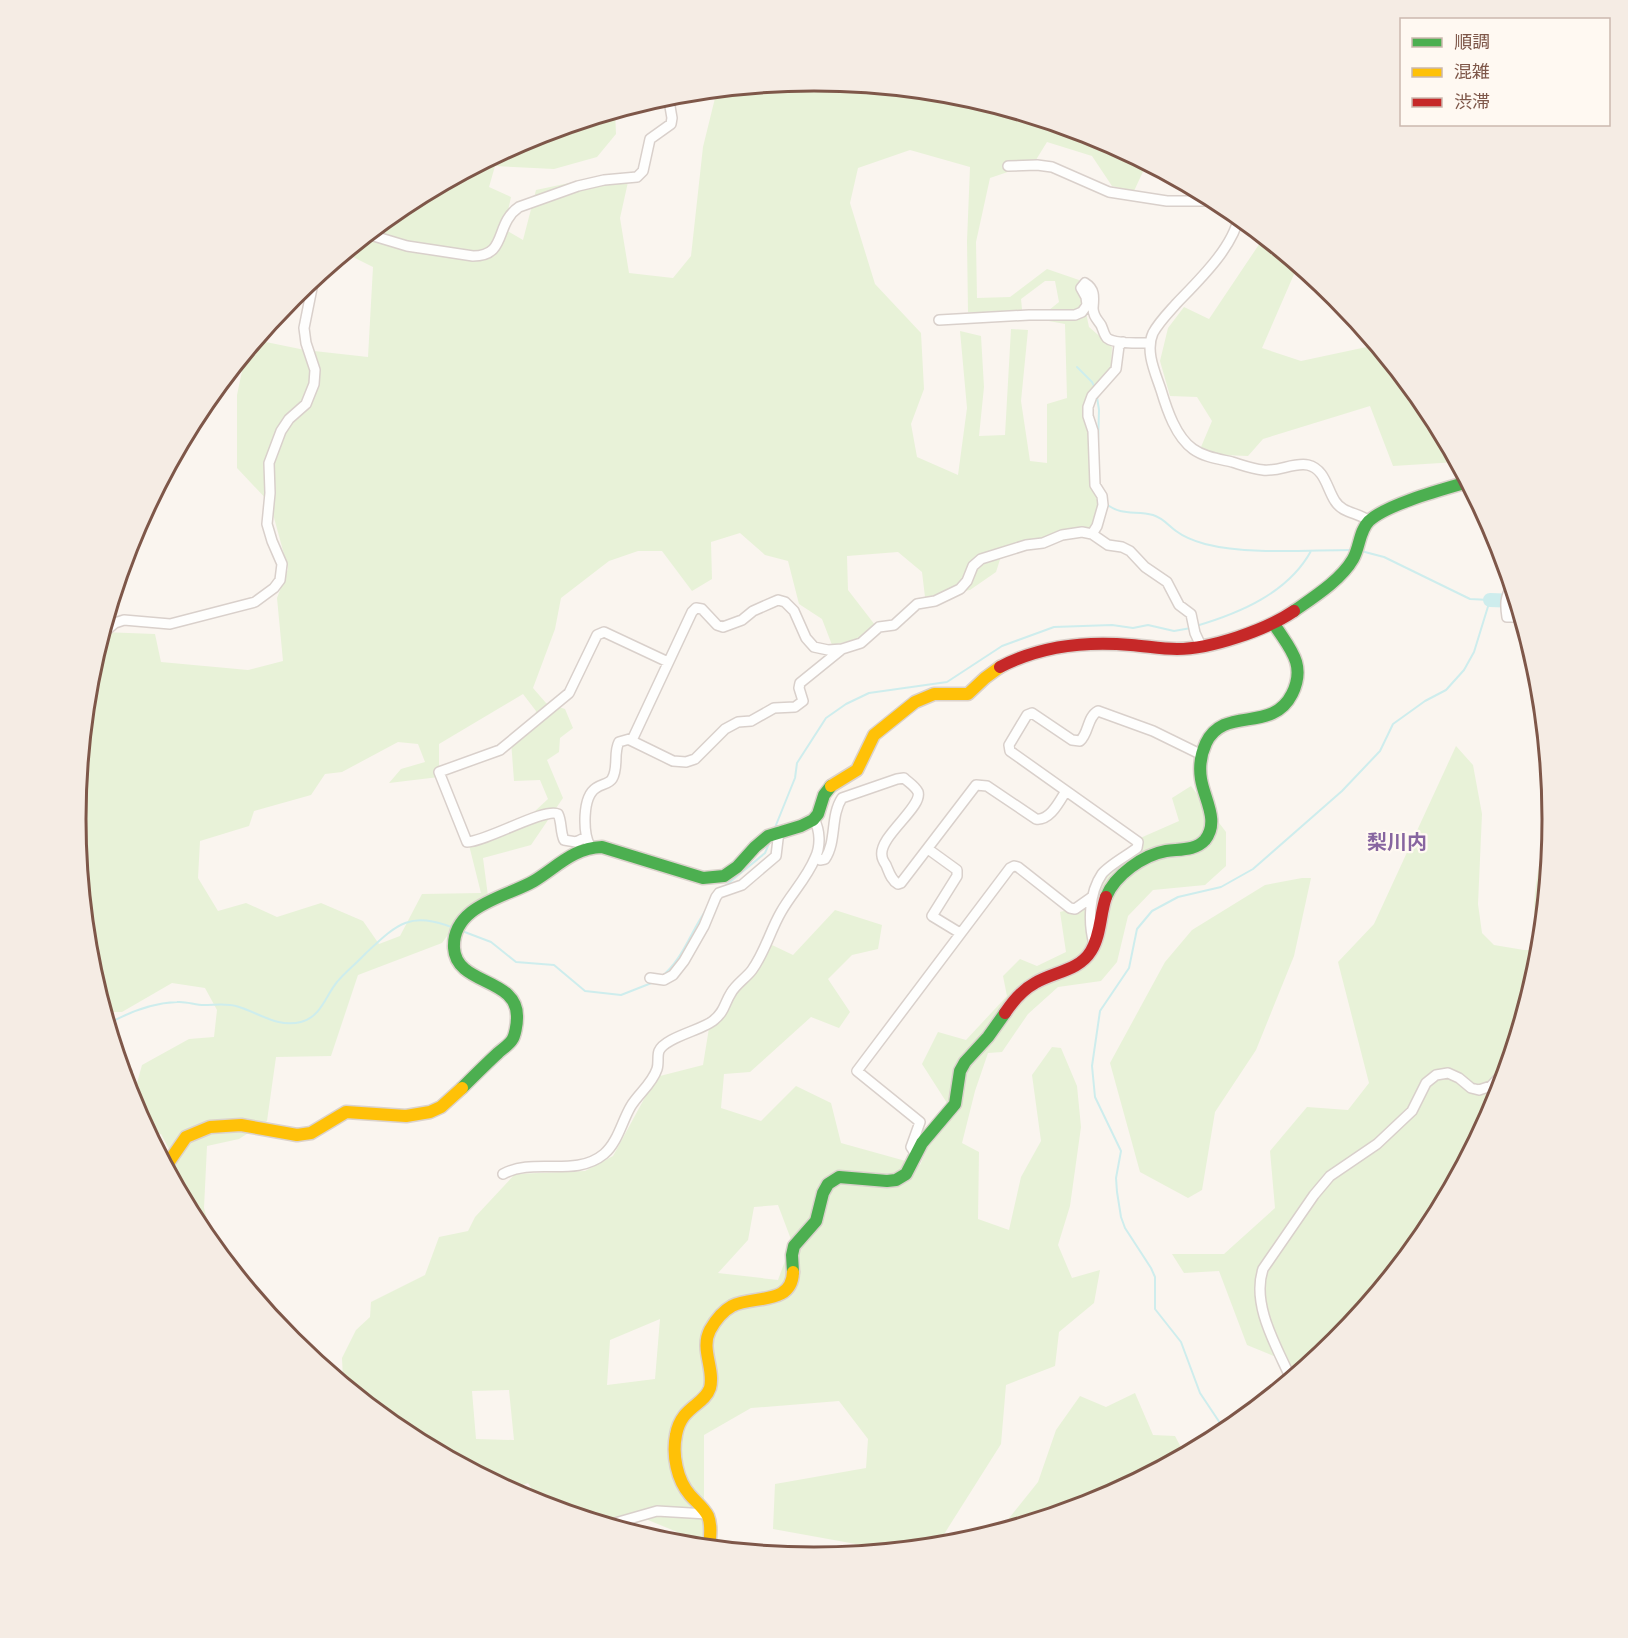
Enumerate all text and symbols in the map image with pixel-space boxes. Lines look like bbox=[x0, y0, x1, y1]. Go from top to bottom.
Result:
legend bbox=[1400, 18, 1610, 126]
text: 順調 bbox=[1454, 29, 1490, 53]
text: 混雑 bbox=[1454, 59, 1490, 83]
text: 渋滞 bbox=[1454, 89, 1490, 113]
district label: 梨川内 bbox=[1367, 828, 1427, 855]

